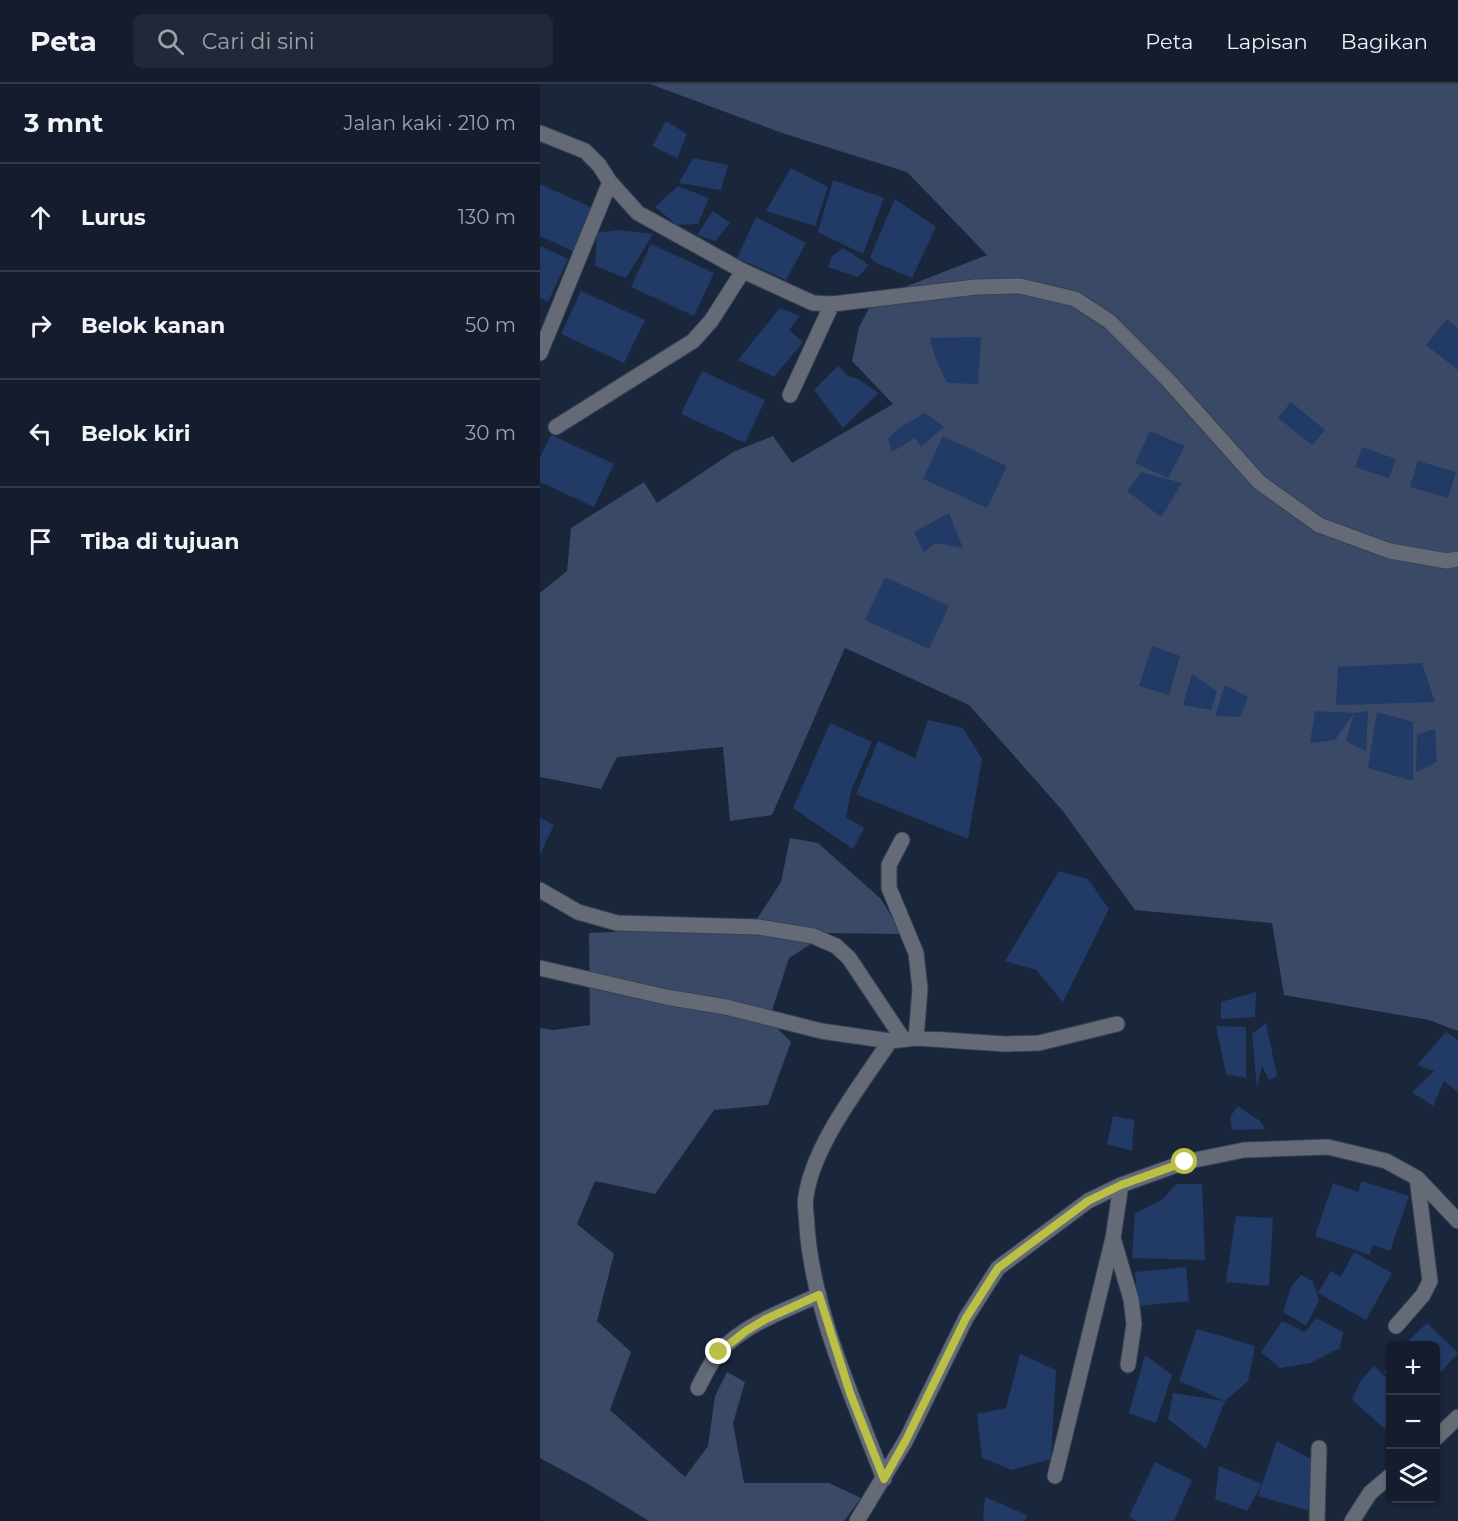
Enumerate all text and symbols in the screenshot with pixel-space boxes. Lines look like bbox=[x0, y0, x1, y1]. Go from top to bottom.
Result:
search box bbox=[133, 14, 553, 68]
text: Peta bbox=[30, 24, 97, 58]
icon: search bbox=[154, 25, 187, 58]
text: Cari di sini bbox=[202, 28, 315, 55]
text: Peta bbox=[1145, 29, 1193, 54]
text: Lapisan bbox=[1226, 29, 1308, 54]
text: Bagikan bbox=[1341, 29, 1428, 54]
text: 3 mnt bbox=[24, 107, 103, 139]
text: Jalan kaki · 210 m bbox=[344, 111, 516, 135]
icon: ahead bbox=[24, 201, 57, 234]
text: Lurus bbox=[81, 204, 146, 231]
text: 130 m bbox=[458, 205, 516, 229]
icon: right bbox=[24, 309, 57, 342]
text: Belok kanan bbox=[81, 312, 225, 339]
text: 50 m bbox=[465, 313, 516, 337]
icon: left bbox=[24, 417, 57, 450]
text: Belok kiri bbox=[81, 420, 190, 447]
text: 30 m bbox=[465, 421, 516, 445]
icon: arrive bbox=[24, 525, 57, 558]
text: Tiba di tujuan bbox=[81, 528, 239, 555]
route start bbox=[1171, 1148, 1197, 1174]
route end bbox=[705, 1338, 731, 1364]
map controls bbox=[1386, 1341, 1440, 1503]
button: + bbox=[1386, 1341, 1440, 1395]
button: − bbox=[1386, 1395, 1440, 1449]
button: layers bbox=[1386, 1449, 1440, 1503]

